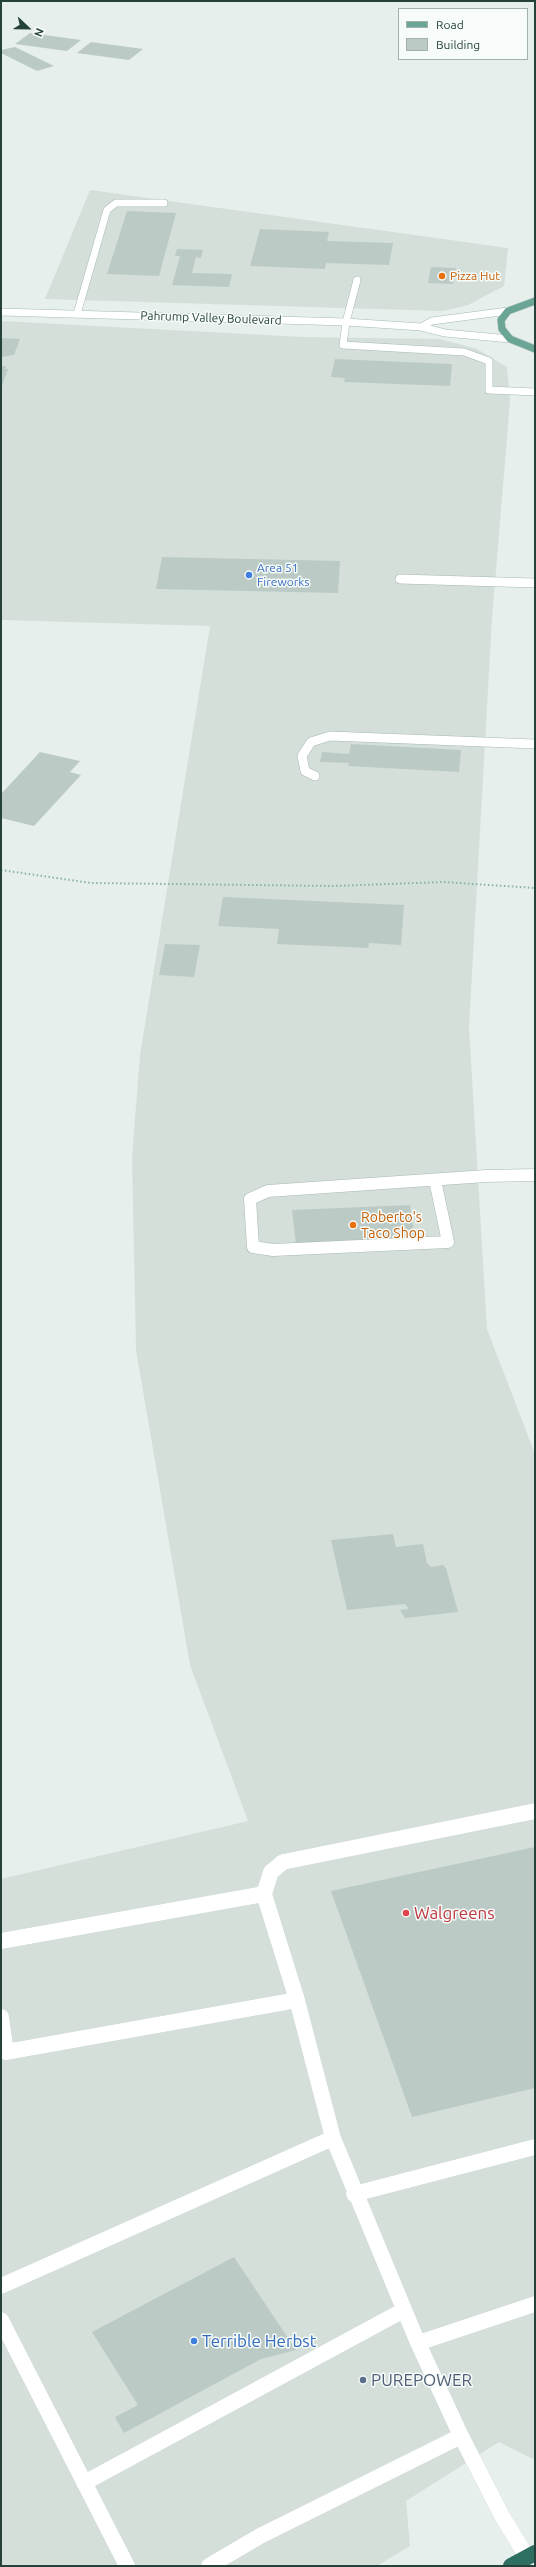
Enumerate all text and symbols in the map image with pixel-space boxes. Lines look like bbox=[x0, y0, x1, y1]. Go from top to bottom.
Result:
north arrow bbox=[8, 8, 48, 48]
legend bbox=[398, 8, 528, 60]
text: Road bbox=[436, 18, 464, 31]
text: N bbox=[32, 26, 46, 39]
text: Building bbox=[436, 38, 480, 51]
place label: Pizza Hut bbox=[450, 269, 500, 283]
marker: Pizza Hut bbox=[437, 271, 447, 281]
street label: Pahrump Valley Boulevard bbox=[140, 308, 282, 328]
place label: Area 51 Fireworks bbox=[257, 561, 310, 589]
marker: Area 51 Fireworks bbox=[244, 570, 254, 580]
place label: Roberto's Taco Shop bbox=[361, 1209, 425, 1242]
marker: Roberto's Taco Shop bbox=[348, 1220, 358, 1230]
place label: Walgreens bbox=[414, 1903, 495, 1923]
marker: Walgreens bbox=[401, 1908, 411, 1918]
place label: Terrible Herbst bbox=[202, 2331, 316, 2351]
marker: Terrible Herbst bbox=[189, 2336, 199, 2346]
place label: PUREPOWER bbox=[371, 2370, 472, 2390]
marker: PUREPOWER bbox=[358, 2375, 368, 2385]

